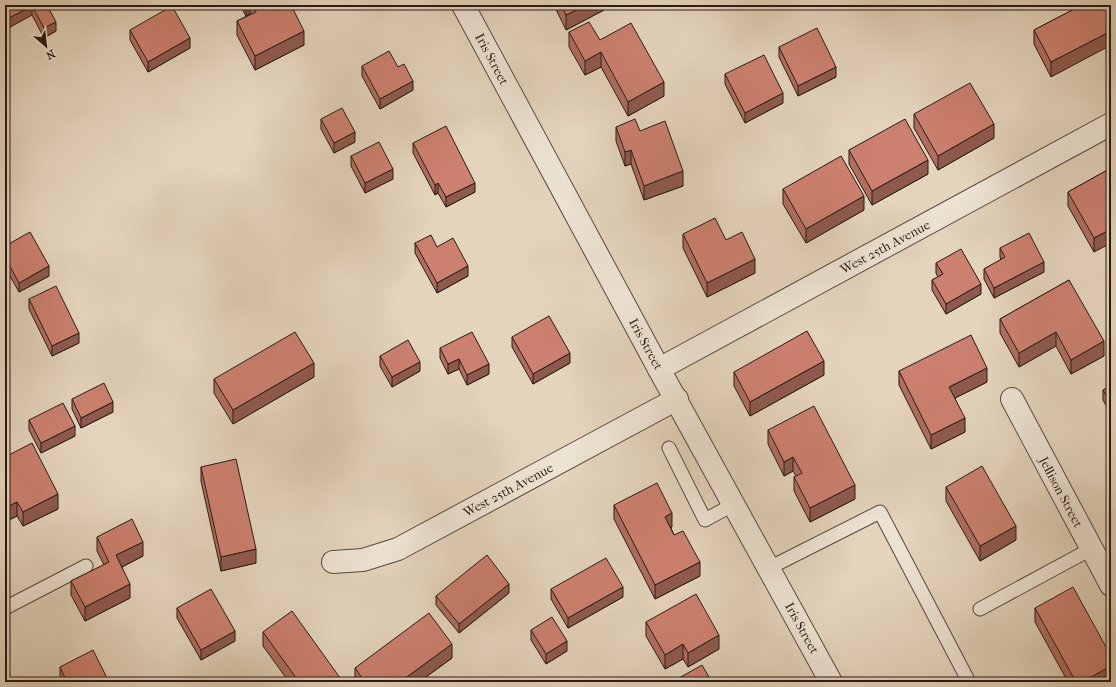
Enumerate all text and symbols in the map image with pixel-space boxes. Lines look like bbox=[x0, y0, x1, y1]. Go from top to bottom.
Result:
north arrow bbox=[26, 26, 66, 66]
street label: Iris Street bbox=[472, 31, 512, 88]
text: N bbox=[43, 47, 57, 62]
street label: West 25th Avenue bbox=[837, 217, 933, 277]
street label: Iris Street bbox=[626, 316, 666, 373]
street label: Jellison Street bbox=[1036, 453, 1086, 530]
street label: West 25th Avenue bbox=[460, 460, 556, 520]
street label: Iris Street bbox=[782, 600, 822, 657]

